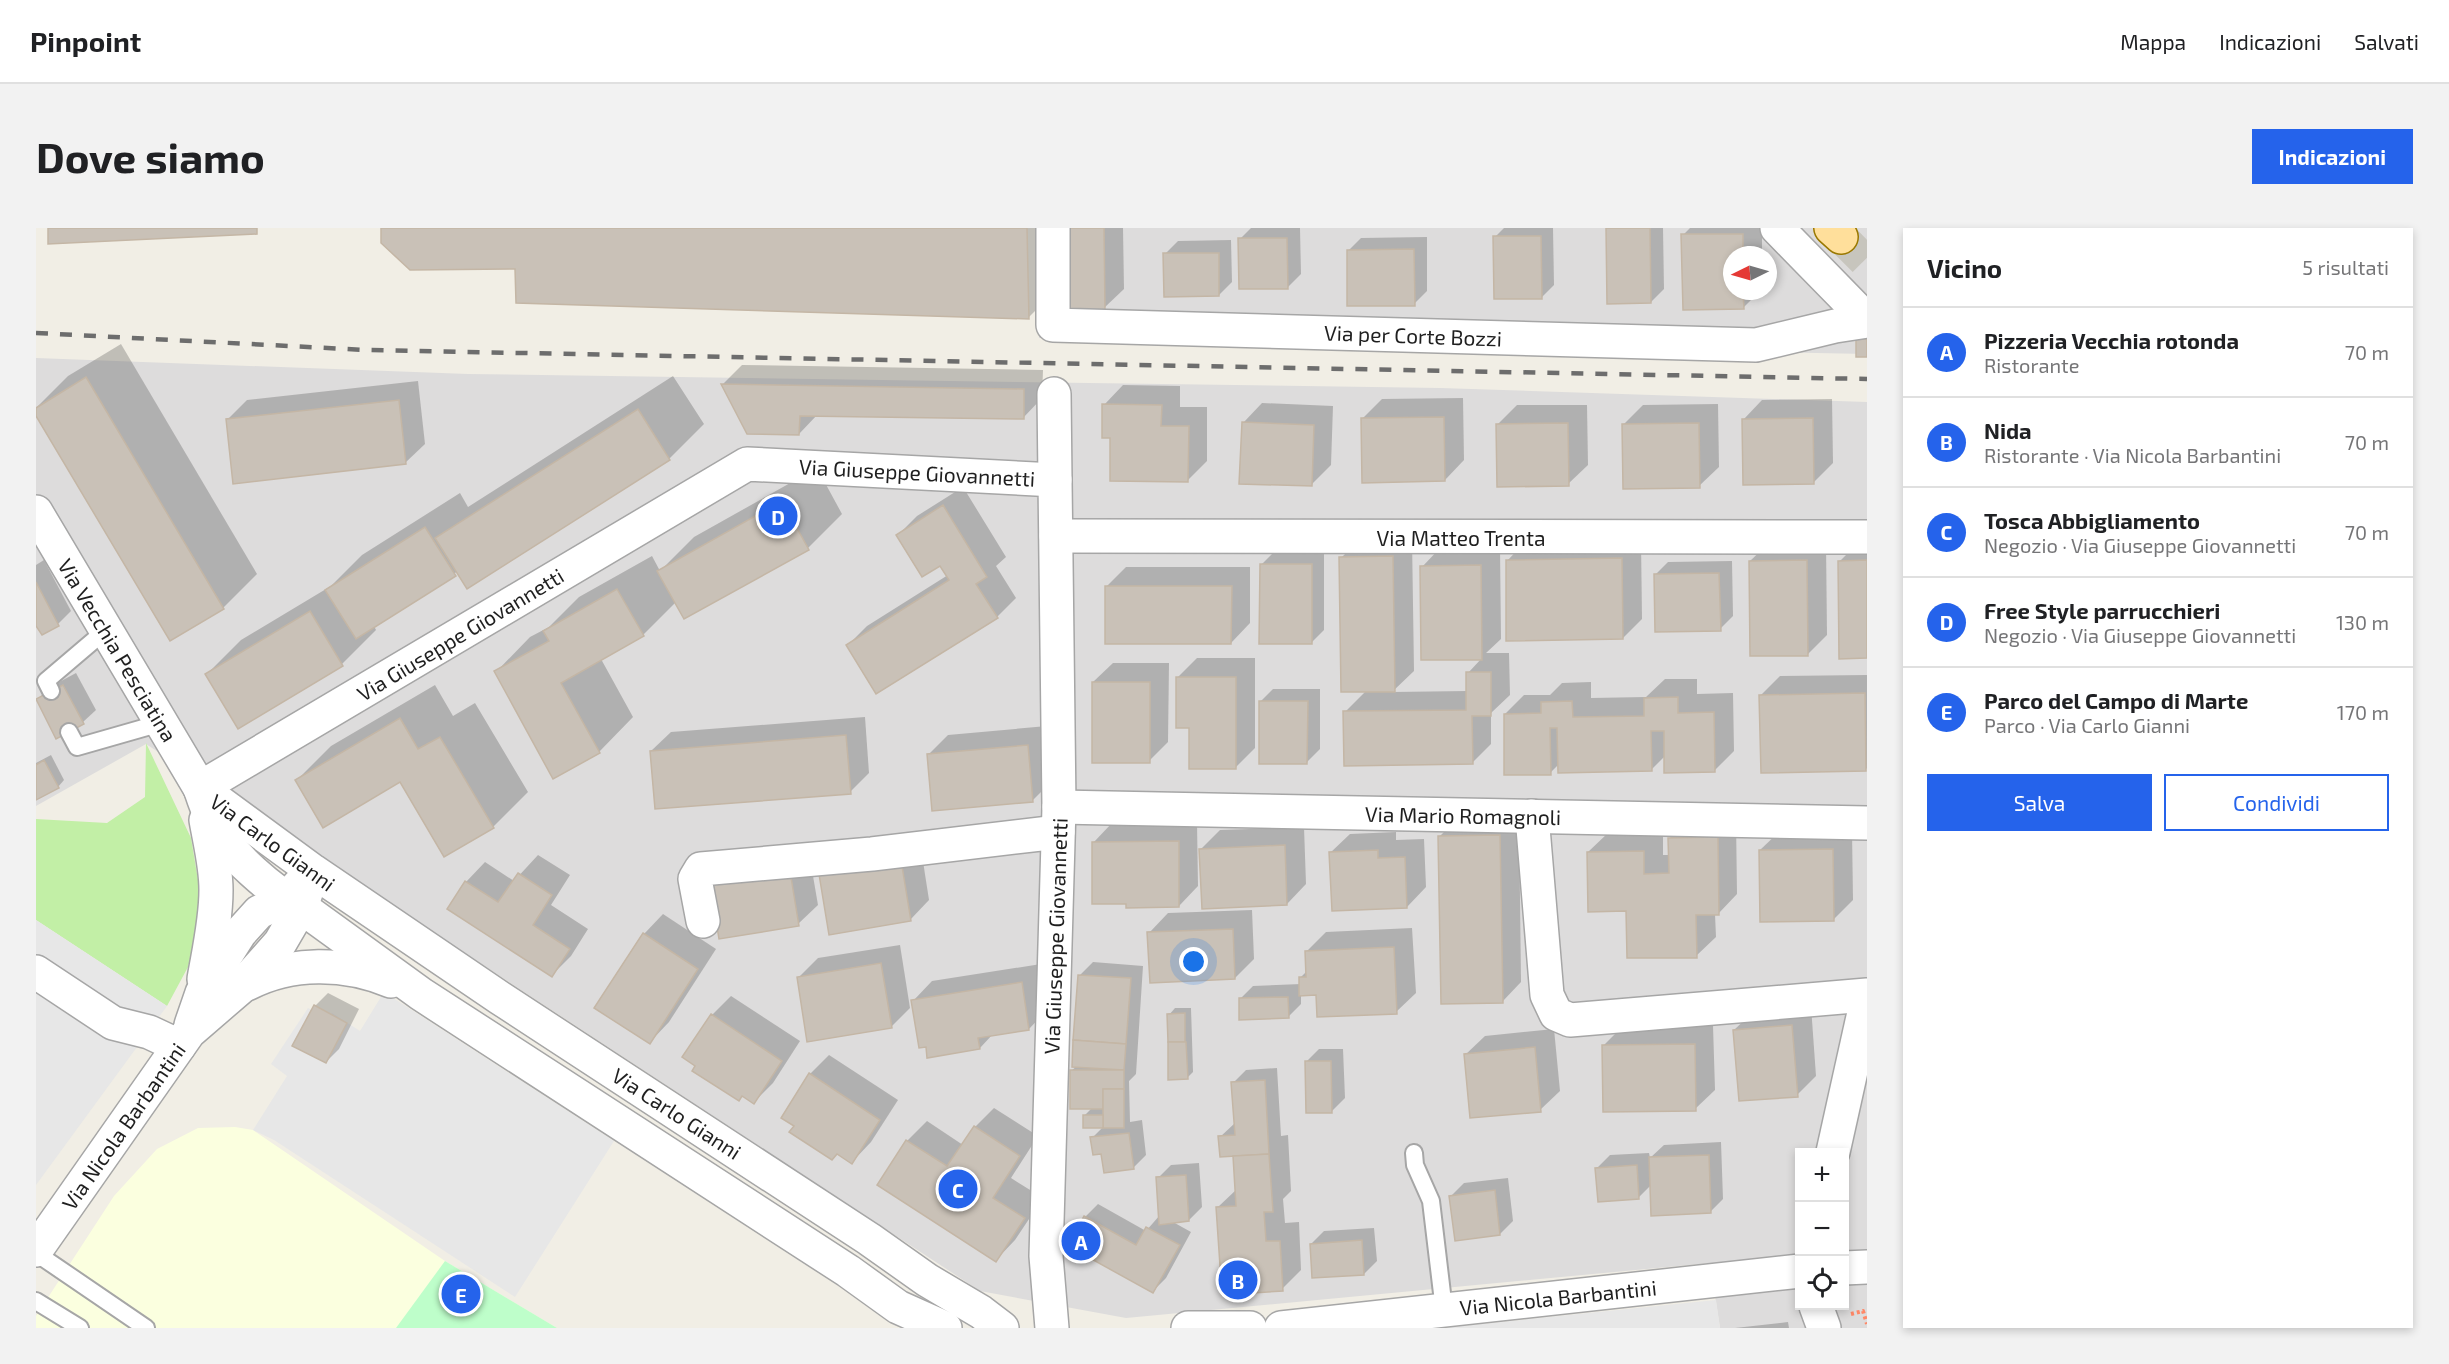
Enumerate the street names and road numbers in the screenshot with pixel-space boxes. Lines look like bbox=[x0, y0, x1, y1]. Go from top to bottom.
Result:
street label: Via per Corte Bozzi bbox=[1324, 319, 1502, 351]
street label: Via Giuseppe Giovannetti bbox=[798, 453, 1036, 491]
street label: Via Matteo Trenta bbox=[1377, 525, 1545, 550]
street label: Via Vecchia Pesciatina bbox=[53, 554, 183, 746]
street label: Via Giuseppe Giovannetti bbox=[352, 562, 568, 706]
street label: Via Carlo Gianni bbox=[206, 788, 340, 896]
street label: Via Mario Romagnoli bbox=[1365, 801, 1561, 829]
street label: Via Giuseppe Giovannetti bbox=[1038, 817, 1072, 1055]
street label: Via Nicola Barbantini bbox=[56, 1038, 190, 1214]
street label: Via Carlo Gianni bbox=[608, 1062, 746, 1164]
street label: Via Nicola Barbantini bbox=[1458, 1274, 1658, 1320]

